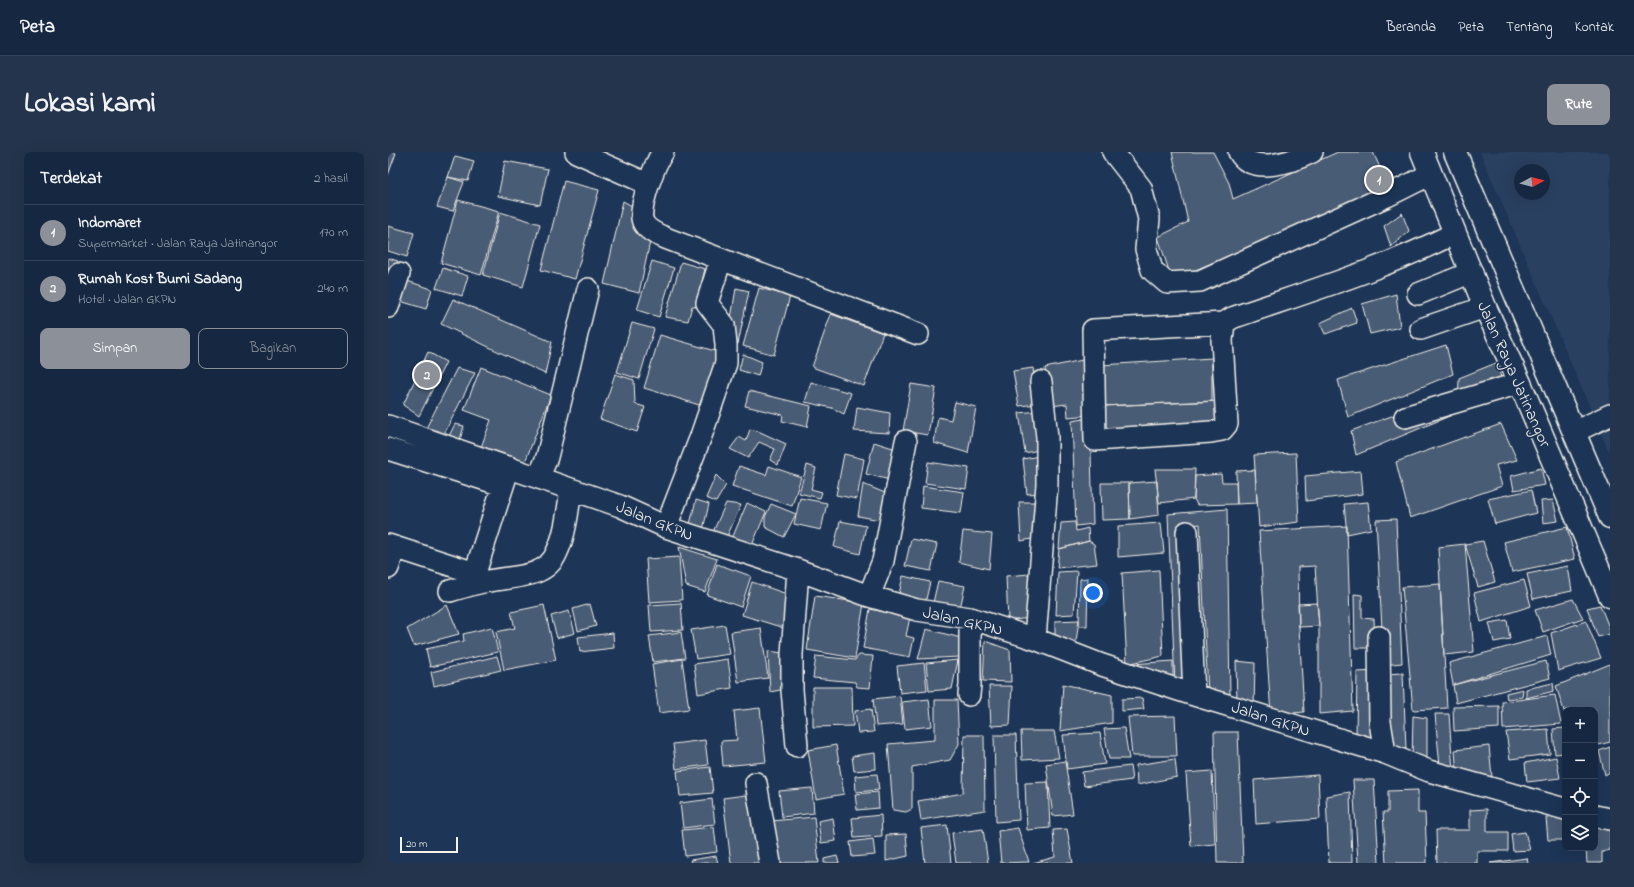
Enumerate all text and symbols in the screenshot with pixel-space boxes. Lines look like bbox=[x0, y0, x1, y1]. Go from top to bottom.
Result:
text: Peta bbox=[20, 14, 55, 41]
text: Beranda bbox=[1386, 17, 1436, 38]
text: Peta bbox=[1458, 17, 1484, 38]
text: Tentang bbox=[1506, 17, 1553, 38]
text: Kontak bbox=[1575, 17, 1614, 38]
text: Lokasi kami bbox=[24, 84, 156, 125]
button: Rute bbox=[1547, 84, 1610, 125]
north arrow bbox=[1514, 164, 1550, 200]
pin: 1 bbox=[1366, 165, 1392, 195]
text: Terdekat bbox=[40, 166, 102, 191]
text: 2 hasil bbox=[314, 169, 348, 188]
text: Indomaret bbox=[78, 212, 141, 234]
text: 1 bbox=[51, 223, 55, 242]
text: 170 m bbox=[320, 223, 348, 242]
text: Supermarket · Jalan Raya Jatinangor bbox=[78, 234, 277, 253]
text: Rumah Kost Bumi Sadang bbox=[78, 268, 242, 290]
text: 2 bbox=[50, 279, 56, 298]
text: 240 m bbox=[317, 279, 348, 298]
text: Hotel · Jalan GKPN bbox=[78, 290, 176, 309]
street label: Jalan Raya Jatinangor bbox=[1468, 298, 1557, 453]
button: Simpan bbox=[40, 328, 190, 369]
button: Bagikan bbox=[198, 328, 348, 369]
pin: 2 bbox=[414, 360, 440, 390]
street label: Jalan GKPN bbox=[612, 495, 697, 548]
your location bbox=[1083, 583, 1103, 603]
street label: Jalan GKPN bbox=[920, 600, 1005, 643]
street label: Jalan GKPN bbox=[1228, 695, 1313, 744]
map controls bbox=[1562, 707, 1598, 851]
button: + bbox=[1562, 707, 1598, 743]
button: − bbox=[1562, 743, 1598, 779]
button: locate bbox=[1562, 779, 1598, 815]
button: layers bbox=[1562, 815, 1598, 851]
scale bar bbox=[400, 835, 458, 854]
text: 20 m bbox=[406, 836, 428, 852]

